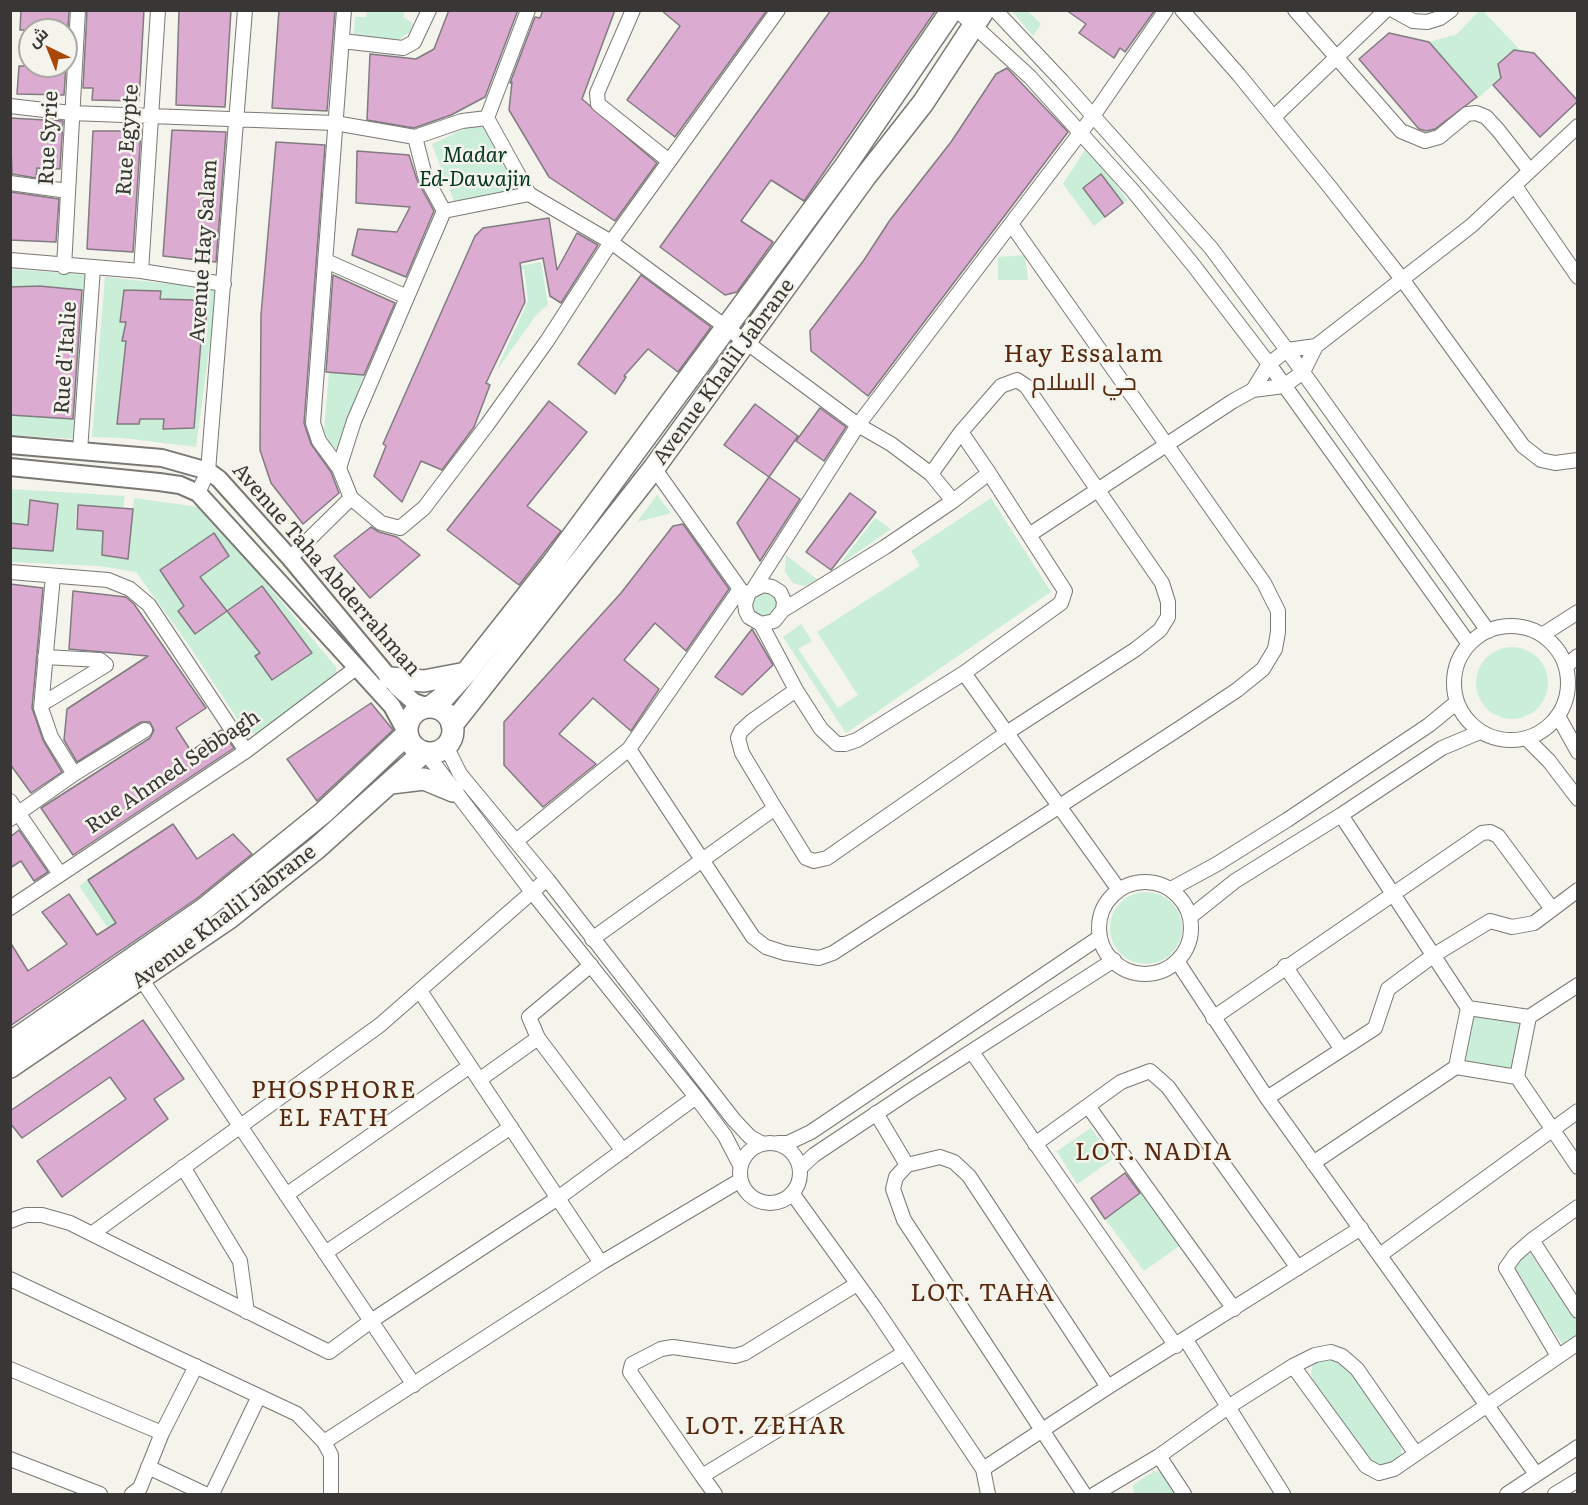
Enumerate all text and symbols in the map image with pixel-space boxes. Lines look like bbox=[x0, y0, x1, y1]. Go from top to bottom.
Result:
north arrow bbox=[18, 18, 78, 78]
text: ش bbox=[21, 21, 53, 52]
street label: Rue Egypte bbox=[112, 83, 144, 197]
street label: Rue Syrie bbox=[34, 90, 64, 186]
park label: Madar Ed-Dawajin bbox=[419, 143, 531, 193]
street label: Avenue Hay Salam bbox=[185, 158, 223, 344]
street label: Avenue Khalil Jabrane bbox=[648, 274, 800, 470]
street label: Rue d'Italie bbox=[49, 301, 83, 415]
district label: Hay Essalam حي السلام bbox=[1004, 341, 1164, 397]
street label: Avenue Taha Abderrahman bbox=[227, 458, 425, 682]
street label: Rue Ahmed Sebbagh bbox=[81, 704, 265, 840]
street label: Avenue Khalil Jabrane bbox=[127, 840, 321, 994]
district label: PHOSPHORE EL FATH bbox=[251, 1077, 417, 1133]
district label: LOT. NADIA bbox=[1075, 1139, 1233, 1167]
district label: LOT. TAHA bbox=[911, 1280, 1055, 1308]
district label: LOT. ZEHAR bbox=[685, 1413, 847, 1441]

